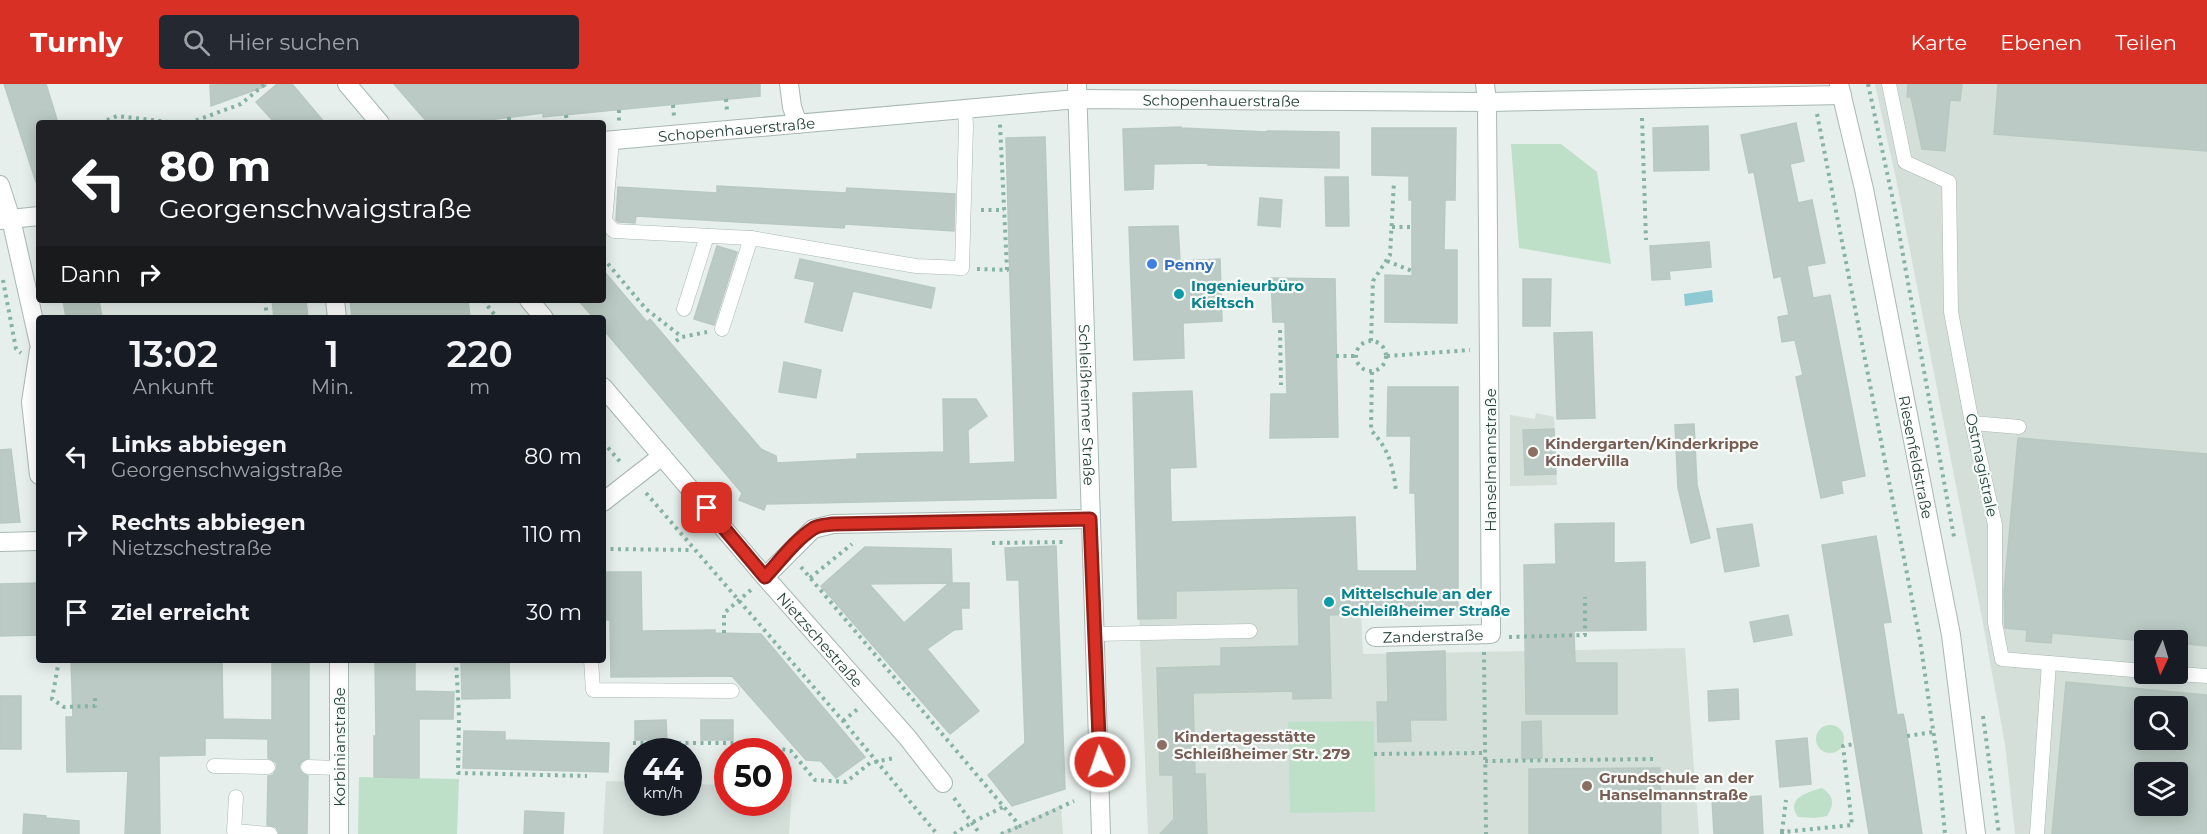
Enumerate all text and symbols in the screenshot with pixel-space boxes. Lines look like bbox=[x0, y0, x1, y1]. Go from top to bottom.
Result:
search box bbox=[159, 15, 579, 69]
text: Turnly bbox=[30, 25, 123, 59]
icon: search bbox=[180, 26, 213, 59]
text: Hier suchen bbox=[228, 29, 360, 56]
text: Karte bbox=[1911, 30, 1967, 55]
text: Ebenen bbox=[2000, 30, 2082, 55]
text: Teilen bbox=[2115, 30, 2177, 55]
street label: Schopenhauerstraße bbox=[1142, 90, 1300, 110]
street label: Schopenhauerstraße bbox=[657, 113, 816, 146]
text: 80 m bbox=[159, 140, 271, 192]
icon: left bbox=[60, 144, 138, 222]
text: Georgenschwaigstraße bbox=[159, 192, 472, 225]
place label: Penny bbox=[1164, 255, 1215, 274]
marker: Penny bbox=[1145, 257, 1159, 271]
icon: right bbox=[133, 258, 166, 291]
text: Dann bbox=[60, 261, 121, 288]
place label: Ingenieurbüro Kieltsch bbox=[1191, 276, 1304, 312]
marker: Ingenieurbüro Kieltsch bbox=[1172, 287, 1186, 301]
street label: Schleißheimer Straße bbox=[1075, 324, 1099, 486]
text: 13:02 bbox=[129, 332, 218, 376]
text: 1 bbox=[325, 332, 339, 376]
text: 220 bbox=[447, 332, 513, 376]
text: Ankunft bbox=[133, 375, 214, 399]
text: Min. bbox=[311, 375, 353, 399]
text: m bbox=[469, 375, 490, 399]
street label: Hanselmannstraße bbox=[1481, 388, 1500, 532]
street label: Riesenfeldstraße bbox=[1895, 394, 1938, 520]
street label: Ostmagistrale bbox=[1962, 411, 2002, 519]
text: Links abbiegen bbox=[111, 431, 287, 458]
place label: Kindergarten/Kinderkrippe Kindervilla bbox=[1545, 434, 1759, 470]
icon: left bbox=[60, 440, 93, 473]
text: 80 m bbox=[524, 443, 582, 470]
marker: Kindergarten/Kinderkrippe Kindervilla bbox=[1526, 445, 1540, 459]
text: Georgenschwaigstraße bbox=[111, 458, 343, 482]
pin bbox=[681, 482, 732, 533]
icon: arrive bbox=[690, 491, 723, 524]
text: Rechts abbiegen bbox=[111, 509, 306, 536]
icon: right bbox=[60, 518, 93, 551]
text: 110 m bbox=[522, 521, 582, 548]
text: Nietzschestraße bbox=[111, 536, 272, 560]
place label: Mittelschule an der Schleißheimer Straße bbox=[1341, 584, 1510, 620]
street label: Nietzschestraße bbox=[773, 588, 867, 691]
marker: Mittelschule an der Schleißheimer Straße bbox=[1322, 595, 1336, 609]
icon: arrive bbox=[60, 596, 93, 629]
text: Ziel erreicht bbox=[111, 599, 250, 626]
text: 30 m bbox=[526, 599, 582, 626]
street label: Zanderstraße bbox=[1382, 625, 1484, 646]
north arrow bbox=[2134, 630, 2188, 684]
map controls bbox=[2134, 630, 2188, 816]
street label: Korbinianstraße bbox=[330, 687, 349, 807]
button: search bbox=[2134, 696, 2188, 750]
place label: Kindertagesstätte Schleißheimer Str. 279 bbox=[1174, 727, 1350, 763]
position arrow bbox=[1068, 730, 1132, 794]
speed limit sign: 50 bbox=[714, 738, 792, 816]
marker: Kindertagesstätte Schleißheimer Str. 279 bbox=[1155, 738, 1169, 752]
text: 44 bbox=[642, 751, 684, 788]
button: layers bbox=[2134, 762, 2188, 816]
place label: Grundschule an der Hanselmannstraße bbox=[1599, 768, 1755, 804]
marker: Grundschule an der Hanselmannstraße bbox=[1580, 779, 1594, 793]
text: km/h bbox=[643, 783, 683, 802]

